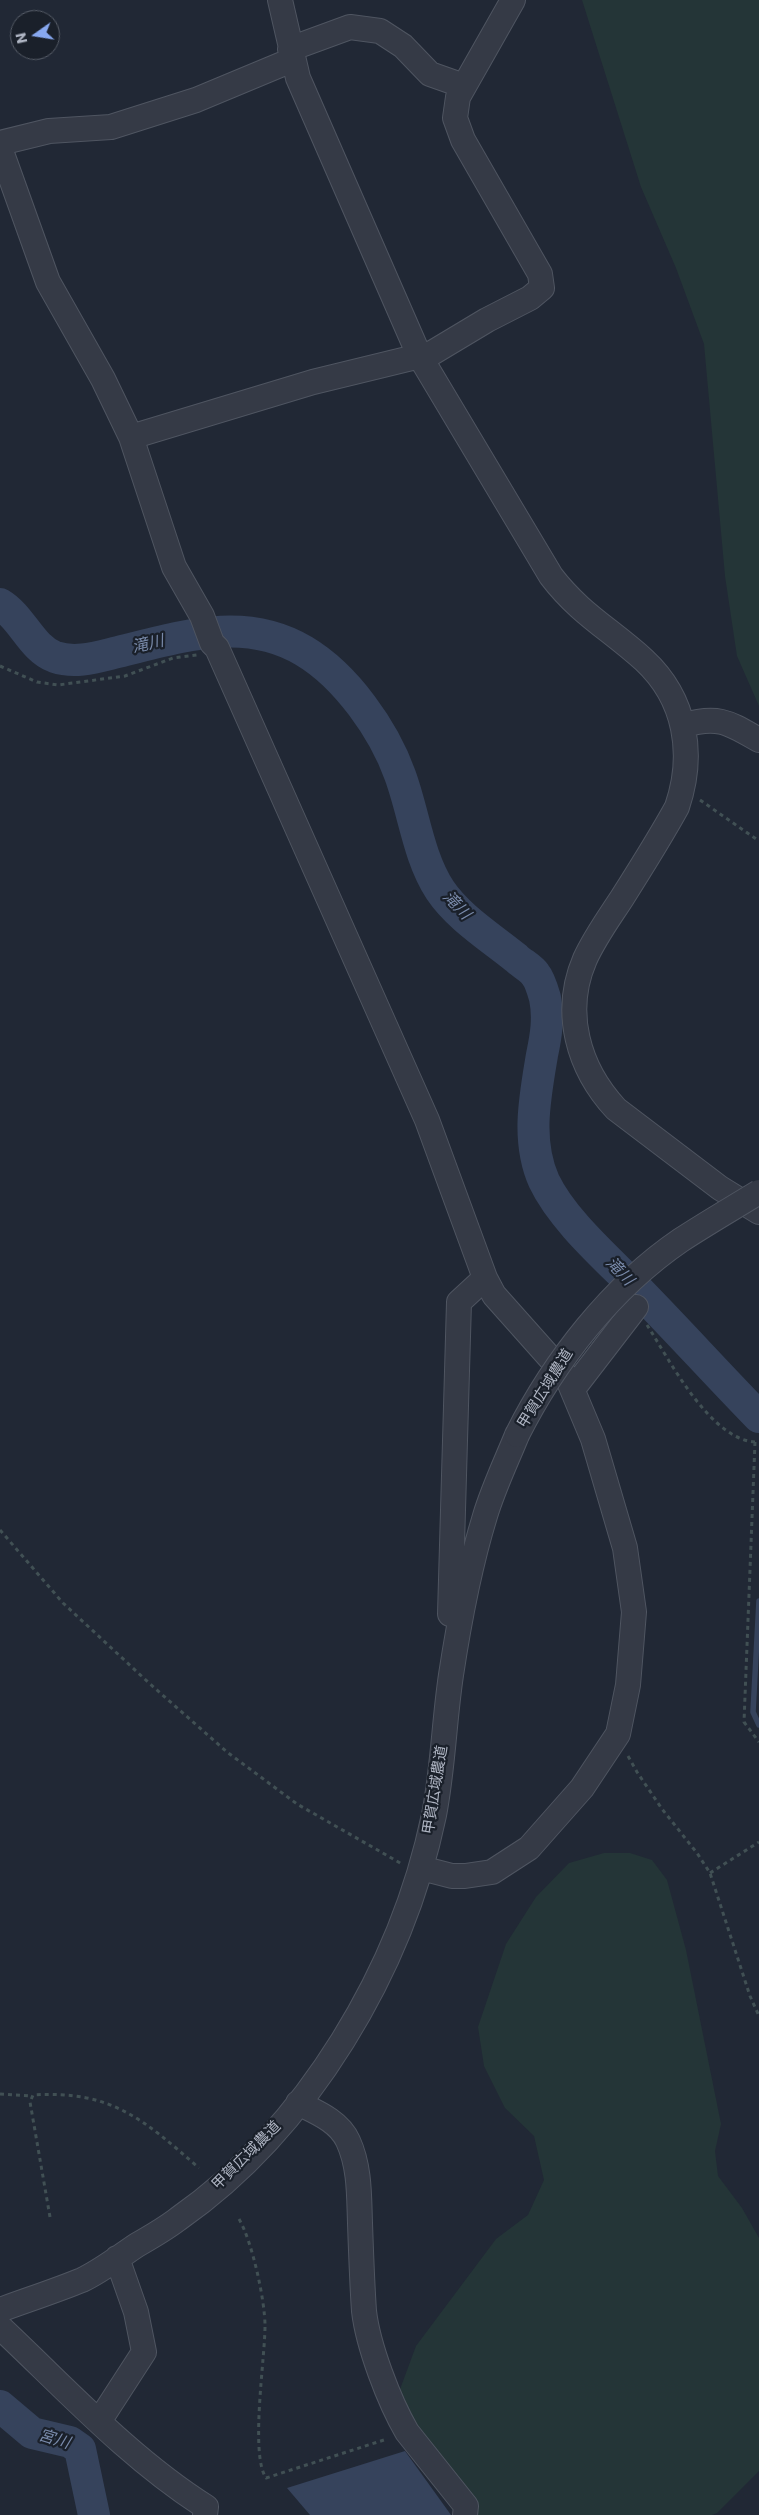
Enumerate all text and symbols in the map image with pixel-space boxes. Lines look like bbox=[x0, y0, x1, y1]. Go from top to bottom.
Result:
north arrow bbox=[10, 10, 60, 60]
text: N bbox=[10, 31, 32, 46]
water label: 滝川 bbox=[130, 632, 166, 658]
water label: 滝川 bbox=[438, 888, 474, 924]
water label: 滝川 bbox=[601, 1254, 637, 1290]
street label: 甲賀広域農道 bbox=[515, 1346, 577, 1432]
street label: 甲賀広域農道 bbox=[420, 1744, 452, 1836]
street label: 甲賀広域農道 bbox=[209, 2118, 285, 2194]
water label: 宮川 bbox=[36, 2426, 72, 2454]

